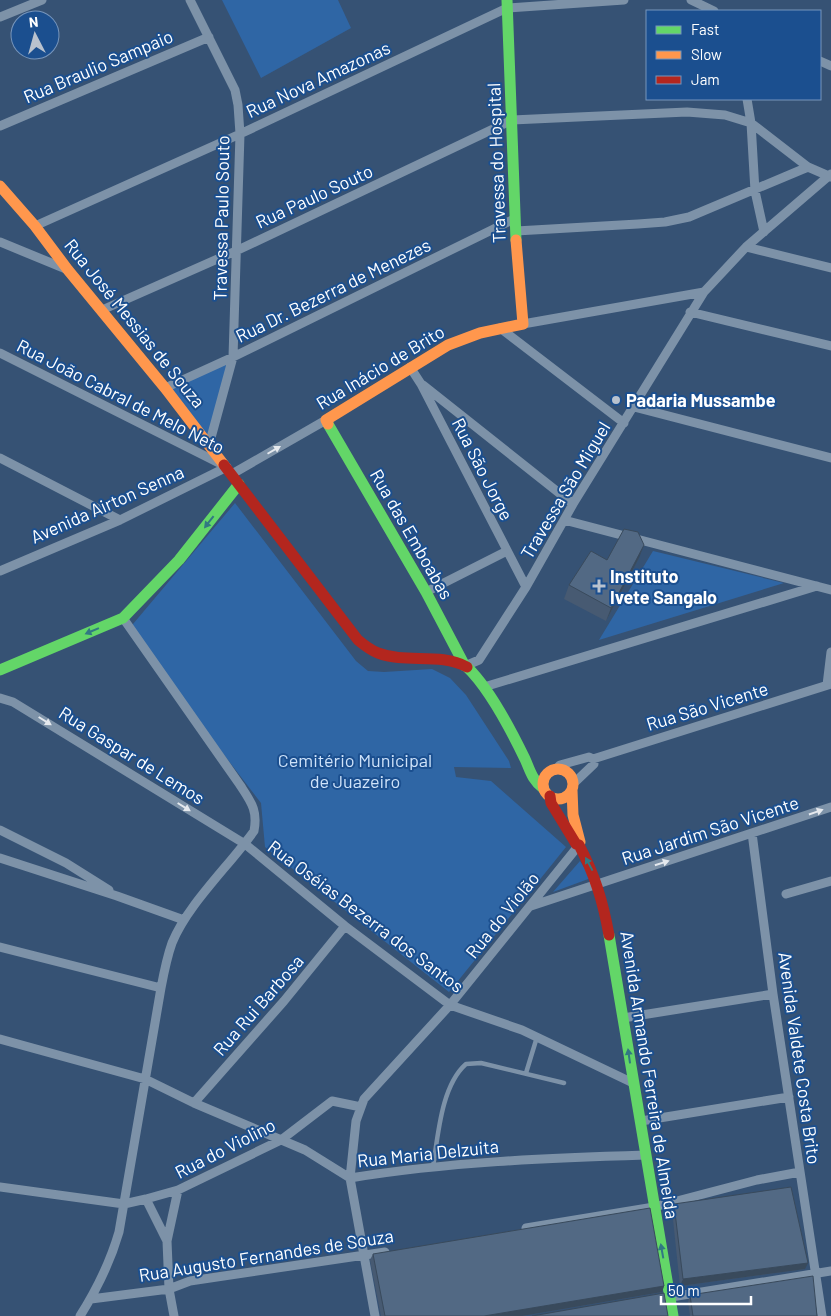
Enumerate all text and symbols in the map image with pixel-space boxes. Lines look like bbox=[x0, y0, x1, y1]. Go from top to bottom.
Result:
north arrow bbox=[10, 10, 60, 60]
legend bbox=[646, 10, 821, 100]
text: N bbox=[28, 13, 39, 31]
text: Fast bbox=[691, 20, 719, 38]
street label: Rua Braulio Sampaio bbox=[20, 25, 176, 107]
street label: Rua Nova Amazonas bbox=[242, 36, 394, 122]
text: Slow bbox=[691, 45, 722, 63]
text: Jam bbox=[691, 70, 720, 88]
street label: Travessa do Hospital bbox=[482, 83, 510, 243]
street label: Travessa Paulo Souto bbox=[209, 135, 233, 301]
street label: Rua Paulo Souto bbox=[252, 159, 376, 233]
street label: Rua Dr. Bezerra de Menezes bbox=[232, 233, 434, 347]
street label: Rua José Messias de Souza bbox=[60, 234, 210, 412]
street label: Rua Inácio de Brito bbox=[312, 320, 448, 414]
street label: Rua João Cabral de Melo Neto bbox=[13, 334, 229, 458]
place label: Padaria Mussambe bbox=[626, 389, 776, 411]
marker: Padaria Mussambe bbox=[610, 394, 622, 406]
street label: Rua São Jorge bbox=[448, 414, 518, 524]
street label: Travessa São Miguel bbox=[515, 418, 615, 562]
one-way arrow bbox=[268, 445, 281, 454]
street label: Avenida Airton Senna bbox=[27, 460, 187, 548]
street label: Rua das Emboabas bbox=[366, 465, 458, 603]
one-way arrow bbox=[204, 515, 214, 529]
place label: Instituto Ivete Sangalo bbox=[610, 565, 717, 608]
marker: Instituto Ivete Sangalo bbox=[592, 579, 606, 593]
one-way arrow bbox=[85, 628, 99, 636]
street label: Rua São Vicente bbox=[643, 677, 771, 735]
street label: Rua Gaspar de Lemos bbox=[55, 701, 209, 809]
one-way arrow bbox=[39, 717, 52, 726]
park label: Cemitério Municipal de Juazeiro bbox=[278, 749, 432, 792]
street label: Rua Jardim São Vicente bbox=[619, 791, 801, 869]
one-way arrow bbox=[177, 802, 190, 811]
one-way arrow bbox=[808, 808, 823, 815]
street label: Rua Oséias Bezerra dos Santos bbox=[264, 835, 468, 997]
one-way arrow bbox=[585, 856, 593, 871]
one-way arrow bbox=[654, 859, 669, 867]
street label: Rua do Violão bbox=[461, 867, 543, 963]
street label: Avenida Armando Ferreira de Almeida bbox=[616, 929, 684, 1221]
street label: Rua Rui Barbosa bbox=[208, 950, 308, 1060]
street label: Avenida Valdete Costa Brito bbox=[774, 950, 826, 1166]
one-way arrow bbox=[625, 1048, 633, 1064]
street label: Rua do Violino bbox=[171, 1113, 279, 1183]
street label: Rua Maria Delzuita bbox=[356, 1135, 500, 1171]
street label: Rua Augusto Fernandes de Souza bbox=[137, 1224, 395, 1286]
one-way arrow bbox=[657, 1242, 665, 1258]
scale bar bbox=[661, 1274, 751, 1306]
text: 50 m bbox=[668, 1281, 700, 1299]

